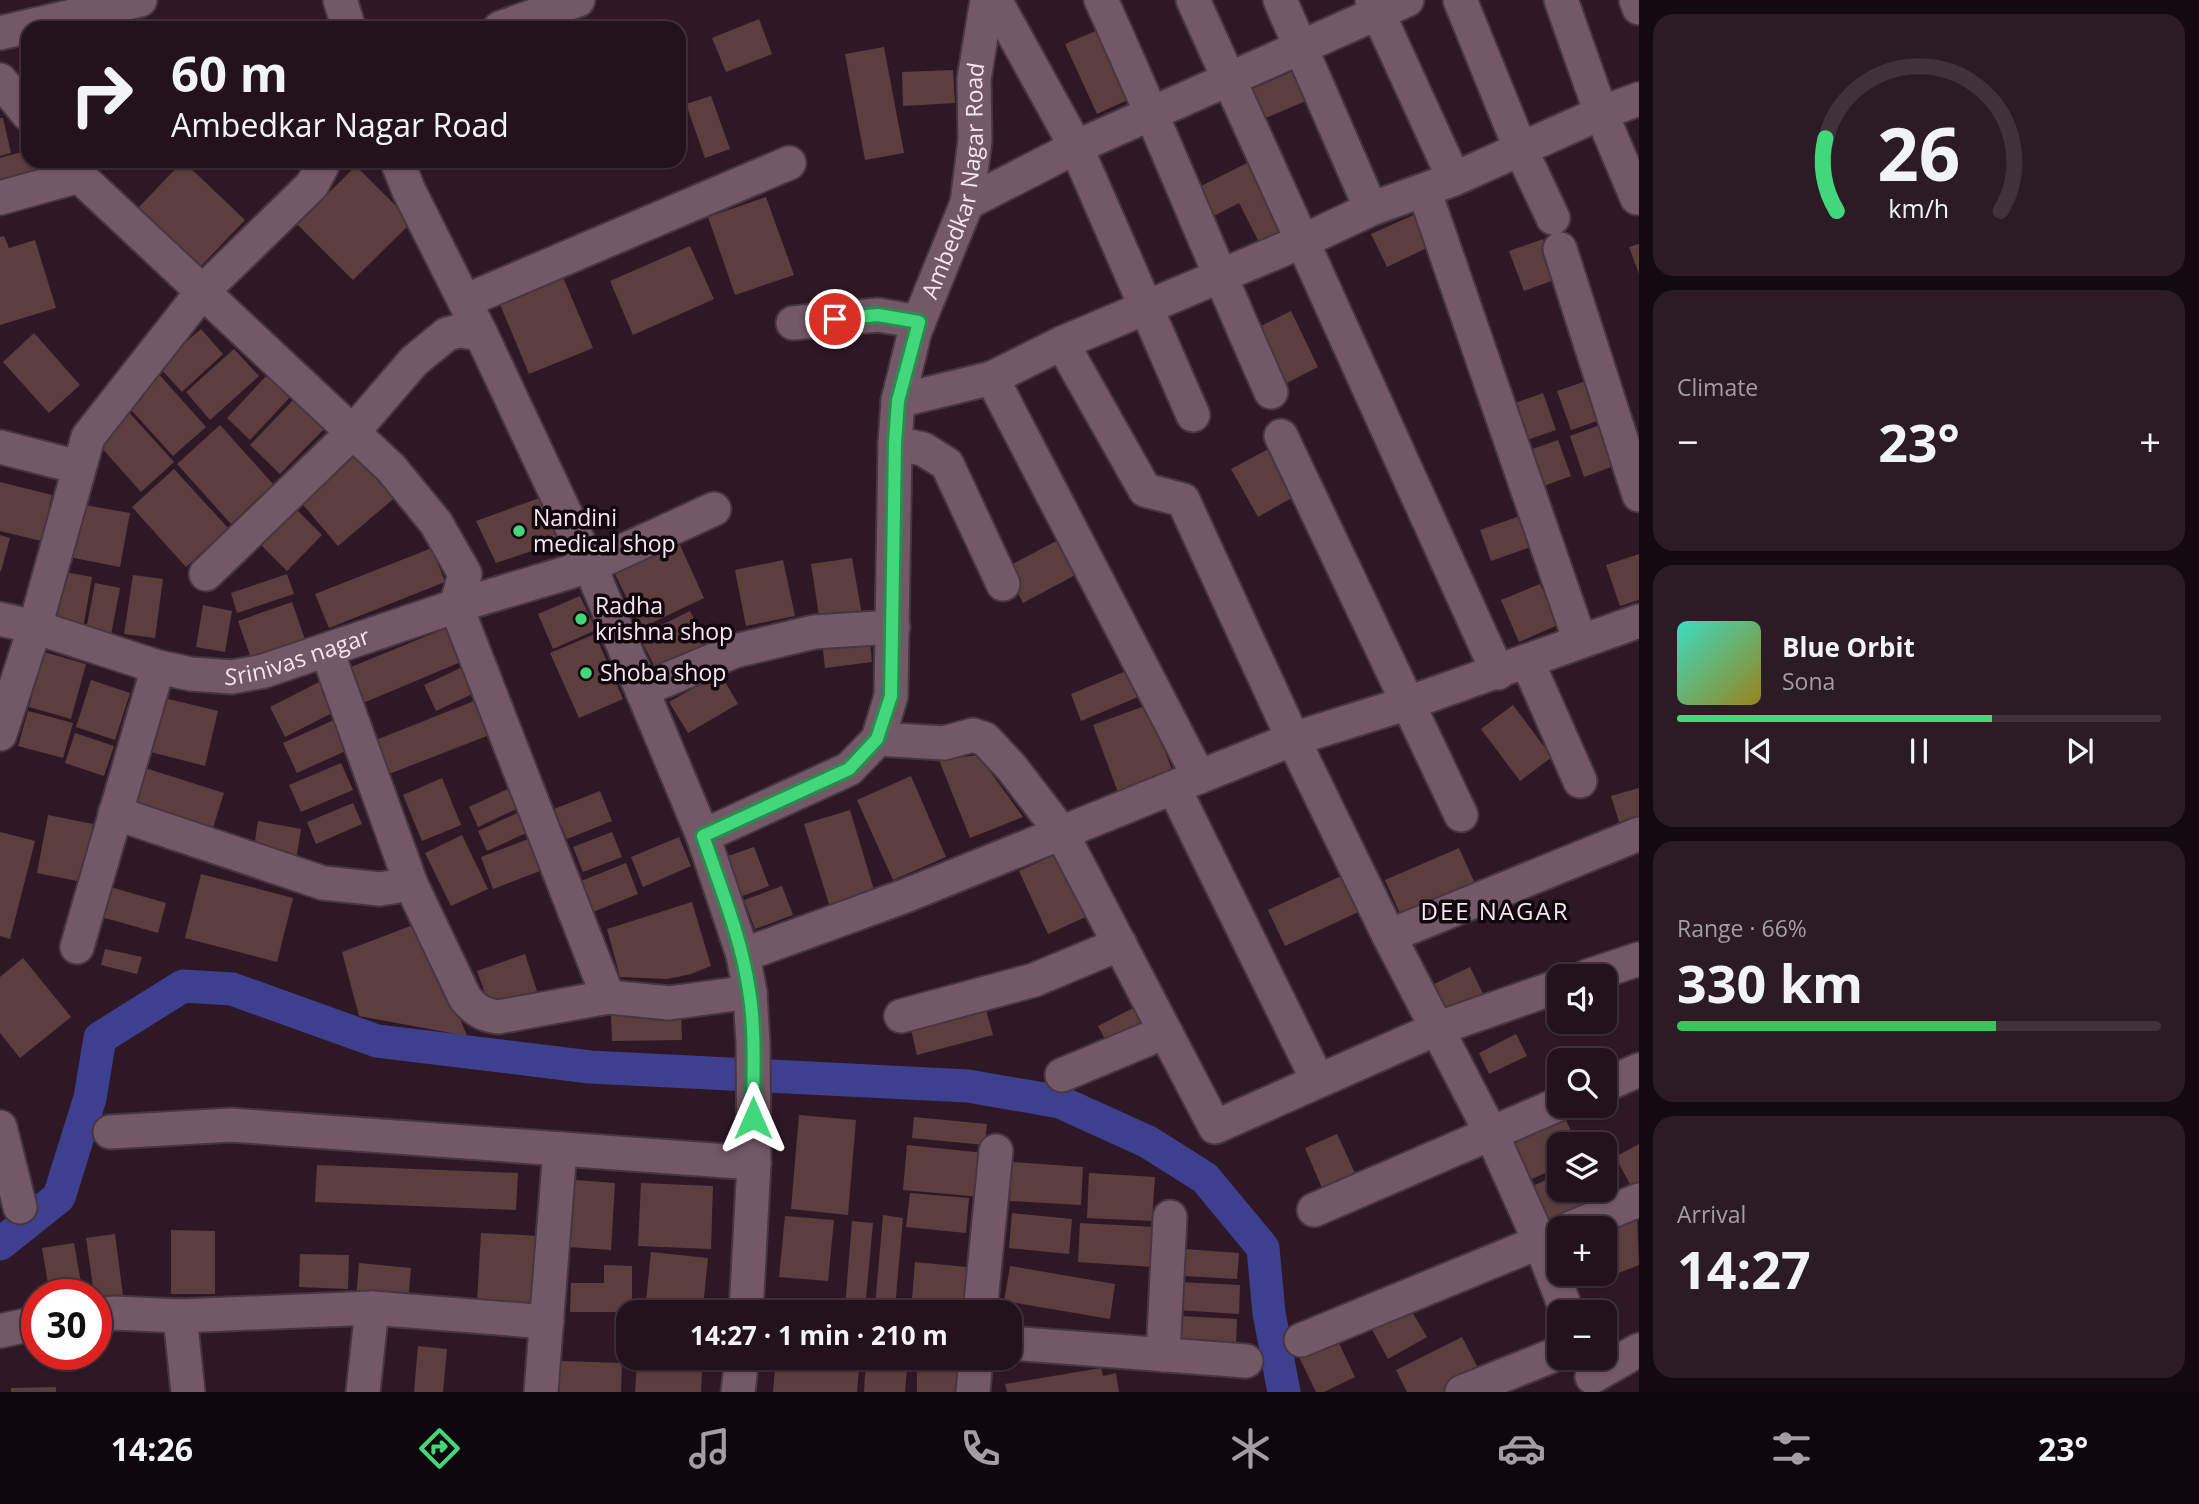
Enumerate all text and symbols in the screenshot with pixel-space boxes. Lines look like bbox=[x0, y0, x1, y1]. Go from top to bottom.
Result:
text: 60 m bbox=[171, 40, 288, 106]
icon: right bbox=[56, 49, 147, 140]
street label: Ambedkar Nagar Road bbox=[913, 60, 991, 303]
text: Ambedkar Nagar Road bbox=[171, 103, 509, 146]
text: 26 bbox=[1877, 103, 1961, 202]
text: km/h bbox=[1889, 191, 1949, 225]
pin bbox=[805, 289, 865, 349]
icon: arrive bbox=[816, 300, 854, 338]
text: Climate bbox=[1677, 371, 1758, 403]
text: 23° bbox=[1878, 406, 1960, 477]
text: − bbox=[1677, 415, 1699, 467]
text: + bbox=[2139, 415, 2161, 467]
place label: Nandini medical shop bbox=[533, 501, 676, 559]
marker: Nandini medical shop bbox=[511, 523, 527, 539]
place label: Radha krishna shop bbox=[595, 589, 733, 647]
marker: Radha krishna shop bbox=[573, 611, 589, 627]
street label: Srinivas nagar bbox=[224, 619, 374, 692]
text: Blue Orbit bbox=[1782, 629, 1915, 665]
place label: Shoba shop bbox=[600, 656, 726, 688]
marker: Shoba shop bbox=[578, 665, 594, 681]
text: Sona bbox=[1782, 665, 1835, 697]
icon: previous bbox=[1739, 732, 1777, 770]
icon: pause bbox=[1900, 732, 1938, 770]
icon: next bbox=[2061, 732, 2099, 770]
district label: DEE NAGAR bbox=[1420, 894, 1570, 927]
text: Range · 66% bbox=[1677, 912, 1807, 944]
text: 330 km bbox=[1677, 947, 1863, 1018]
map controls bbox=[1547, 964, 1617, 1370]
button: sound bbox=[1547, 964, 1617, 1034]
button: search bbox=[1547, 1048, 1617, 1118]
position arrow bbox=[716, 1081, 790, 1155]
button: layers bbox=[1547, 1132, 1617, 1202]
text: Arrival bbox=[1677, 1198, 1746, 1230]
button: + bbox=[1547, 1216, 1617, 1286]
text: 14:27 bbox=[1677, 1233, 1811, 1304]
speed limit sign: 30 bbox=[21, 1279, 112, 1370]
button: − bbox=[1547, 1300, 1617, 1370]
text: 14:27 · 1 min · 210 m bbox=[690, 1317, 948, 1353]
icon: directions bbox=[415, 1424, 464, 1473]
icon: music bbox=[685, 1424, 734, 1473]
icon: phone bbox=[956, 1424, 1005, 1473]
icon: climate bbox=[1226, 1424, 1275, 1473]
icon: car bbox=[1497, 1424, 1546, 1473]
icon: filters bbox=[1767, 1424, 1816, 1473]
text: 14:26 bbox=[111, 1427, 193, 1470]
text: 23° bbox=[2038, 1427, 2088, 1470]

